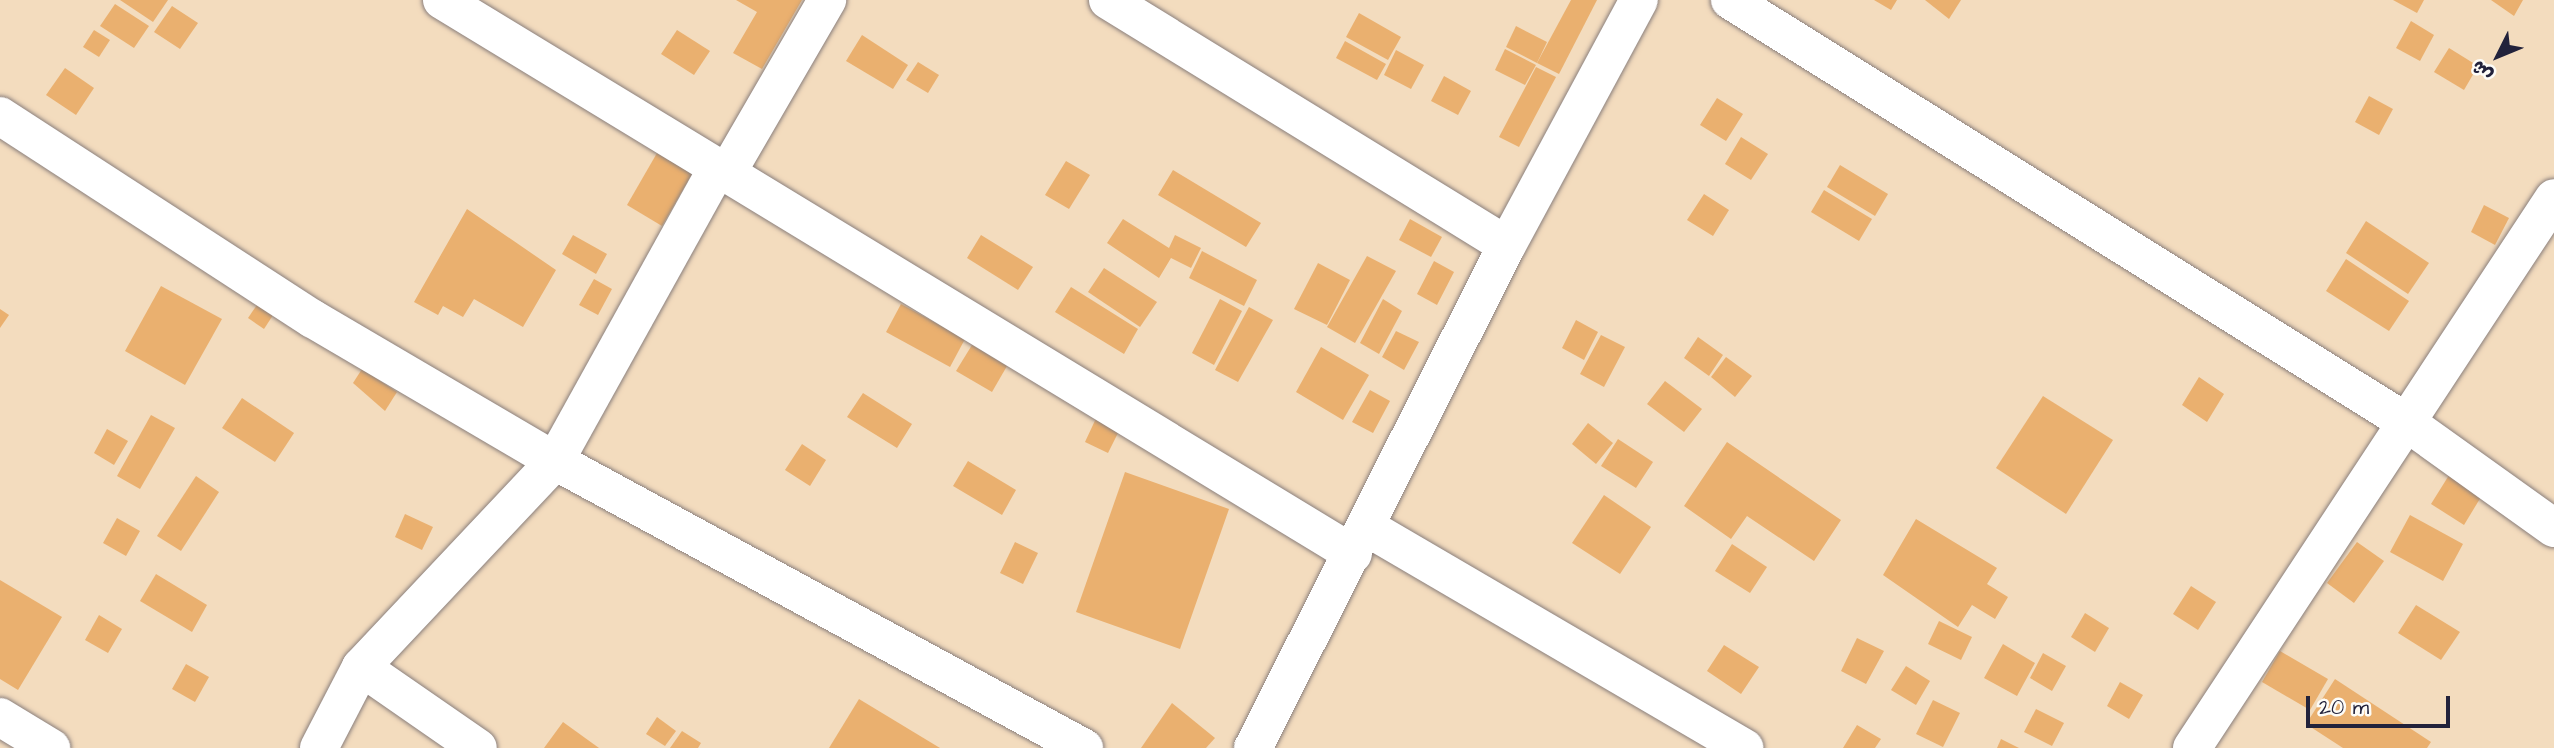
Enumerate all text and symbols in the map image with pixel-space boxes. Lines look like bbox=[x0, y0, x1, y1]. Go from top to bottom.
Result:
north arrow bbox=[2463, 21, 2533, 91]
text: ش bbox=[2465, 54, 2499, 88]
scale bar bbox=[2309, 682, 2452, 726]
text: 20 m bbox=[2319, 693, 2369, 722]

